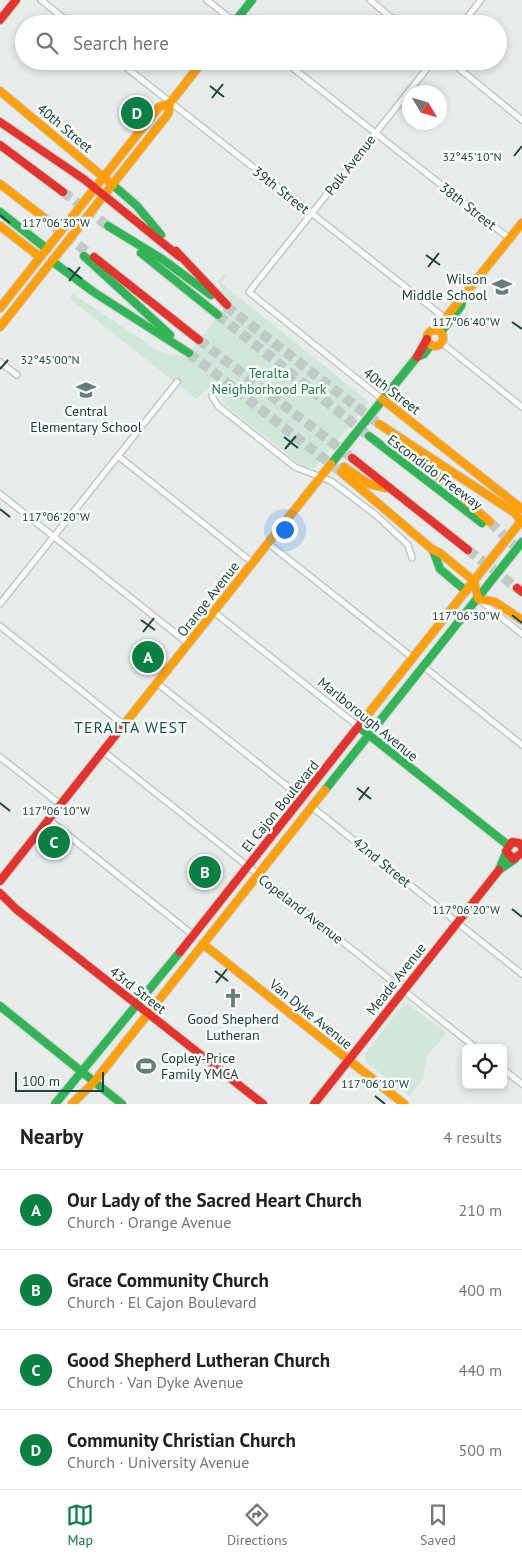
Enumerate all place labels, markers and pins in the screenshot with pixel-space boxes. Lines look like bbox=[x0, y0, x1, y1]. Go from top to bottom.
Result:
pin: D bbox=[121, 94, 153, 132]
place label: Wilson Middle School bbox=[402, 270, 487, 304]
school or university icon: Wilson Middle School bbox=[491, 276, 513, 298]
school or university icon: Central Elementary School bbox=[75, 379, 97, 401]
place label: Central Elementary School bbox=[30, 402, 142, 436]
pin: A bbox=[132, 638, 164, 676]
pin: C bbox=[38, 823, 70, 861]
pin: B bbox=[189, 853, 221, 891]
church icon: Good Shepherd Lutheran bbox=[222, 987, 244, 1009]
place label: Good Shepherd Lutheran bbox=[187, 1010, 279, 1044]
place label: Copley-Price Family YMCA bbox=[161, 1049, 239, 1083]
sports icon: Copley-Price Family YMCA bbox=[135, 1055, 157, 1077]

